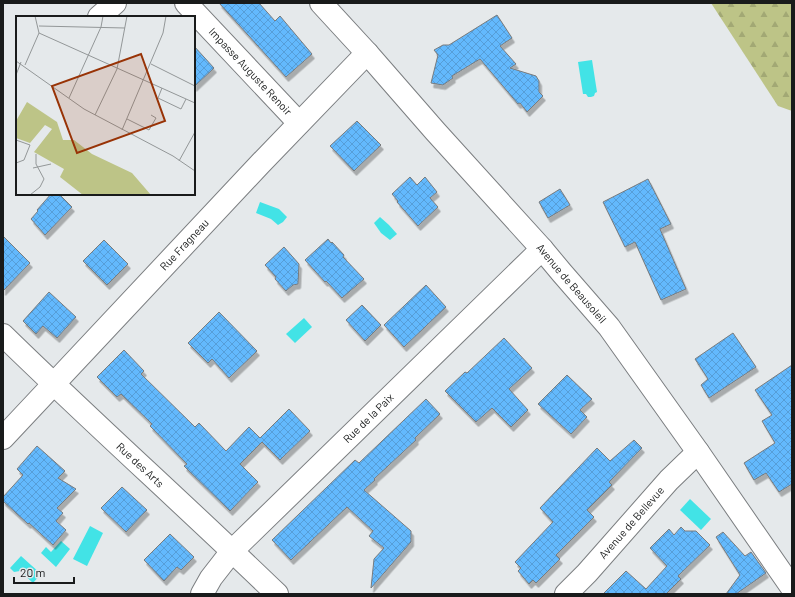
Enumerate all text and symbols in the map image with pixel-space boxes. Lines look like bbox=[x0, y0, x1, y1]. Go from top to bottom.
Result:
inset map bbox=[16, 16, 195, 195]
street label: Impasse Auguste Renoir bbox=[207, 25, 295, 117]
street label: Rue Fragneau bbox=[157, 216, 211, 273]
street label: Avenue de Beausoleil bbox=[534, 241, 610, 325]
street label: Rue de la Paix bbox=[340, 390, 396, 445]
street label: Rue des Arts bbox=[114, 439, 167, 490]
street label: Avenue de Bellevue bbox=[596, 483, 666, 561]
scale bar bbox=[14, 559, 74, 585]
text: 20 m bbox=[20, 565, 46, 579]

